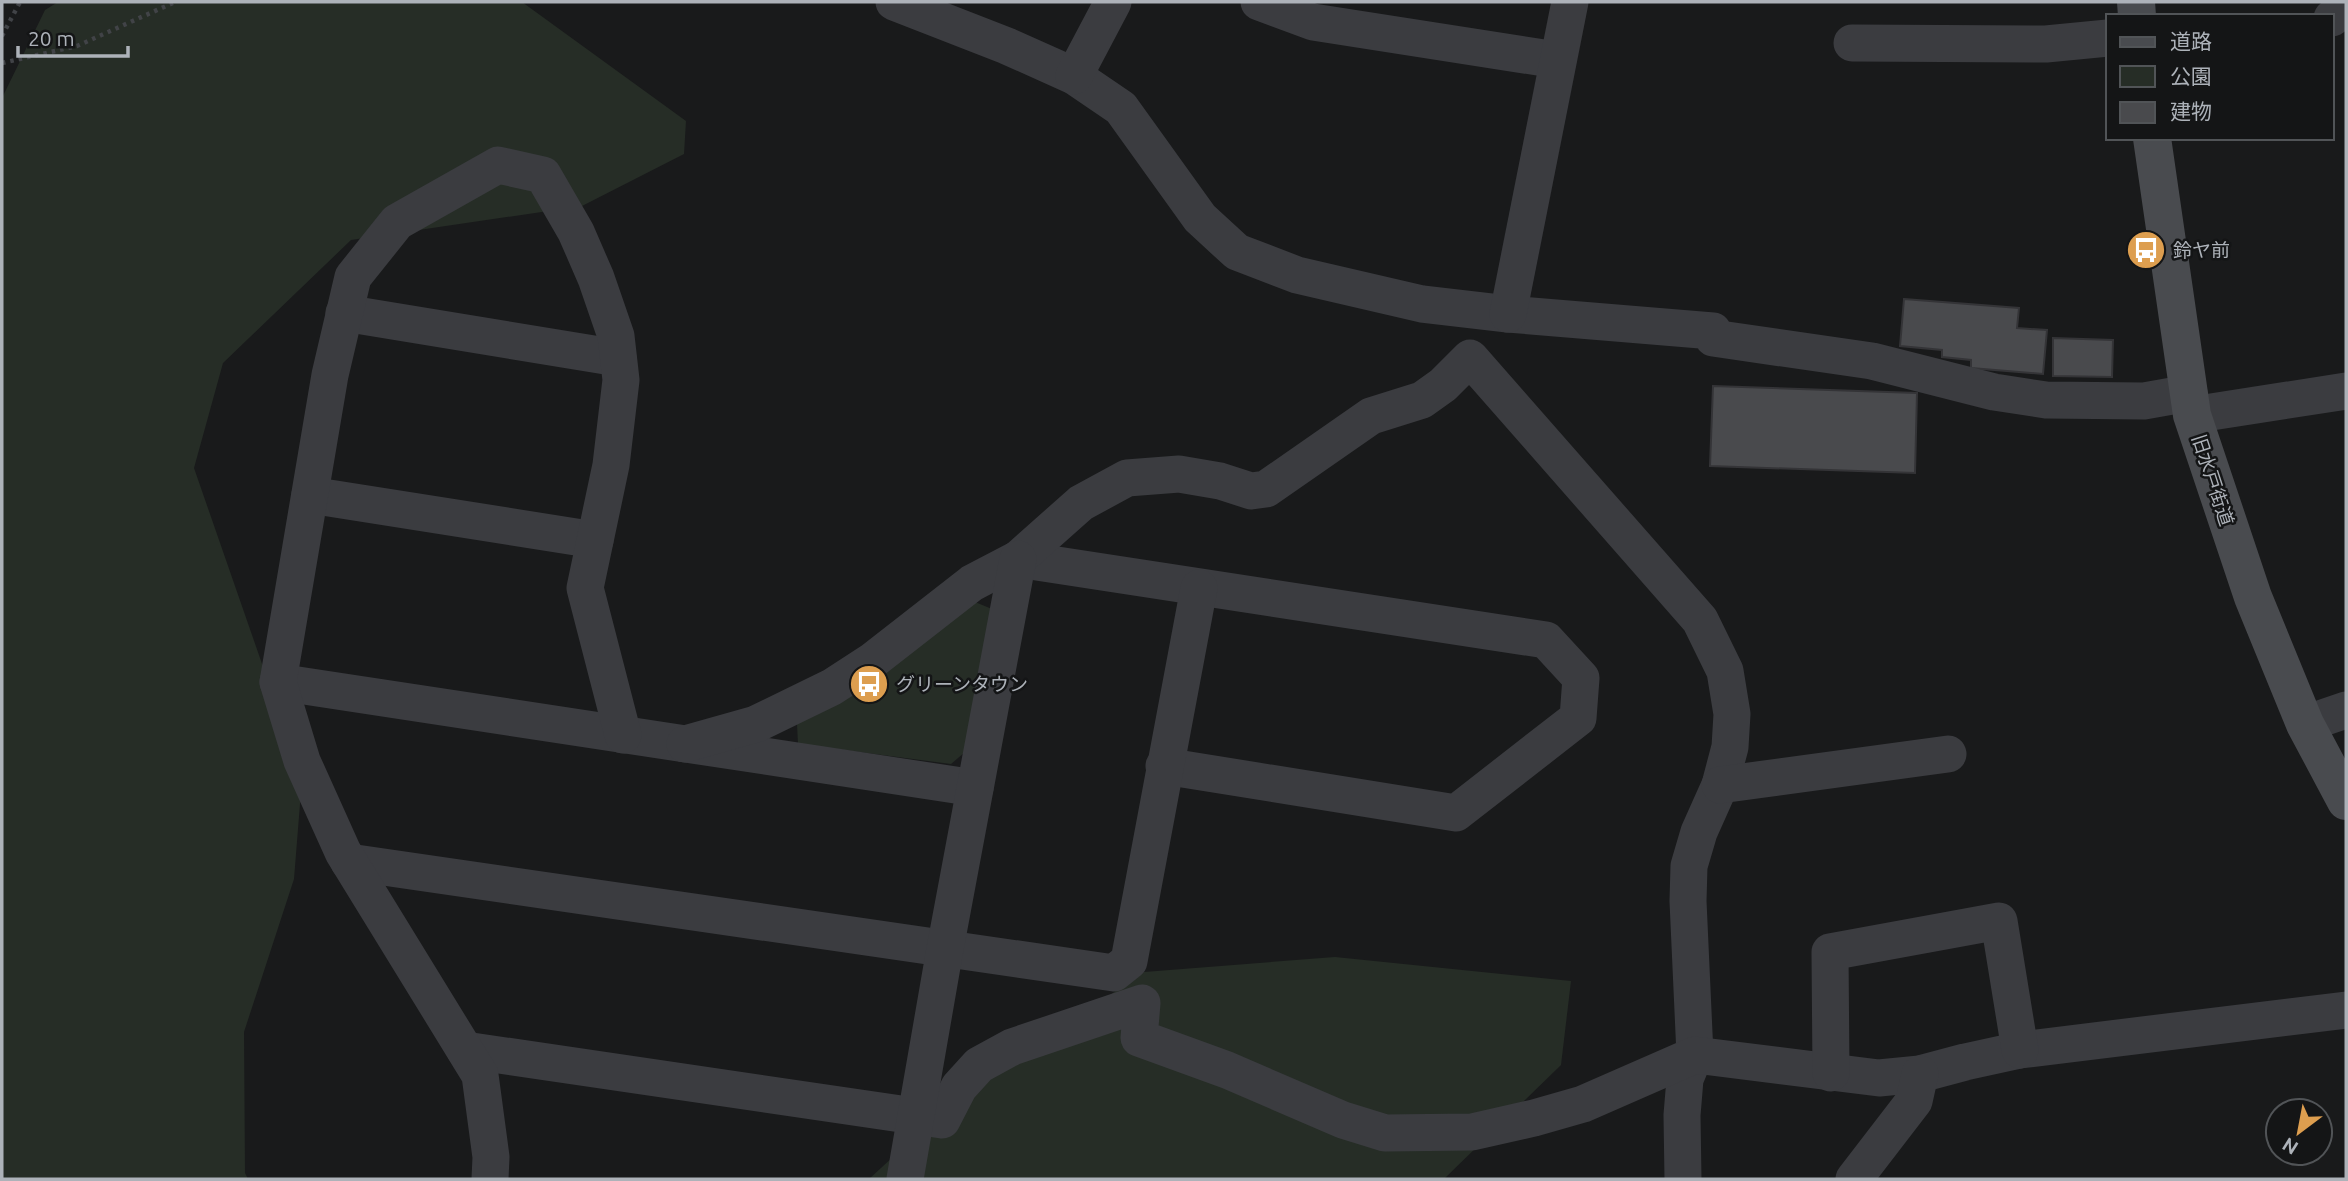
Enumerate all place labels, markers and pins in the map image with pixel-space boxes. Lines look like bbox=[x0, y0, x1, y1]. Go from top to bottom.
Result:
bus stop icon: 鈴ヤ前 bbox=[2125, 229, 2167, 271]
place label: 鈴ヤ前 bbox=[2173, 239, 2230, 261]
bus stop icon: グリーンタウン bbox=[848, 663, 890, 705]
place label: グリーンタウン bbox=[896, 673, 1028, 695]

